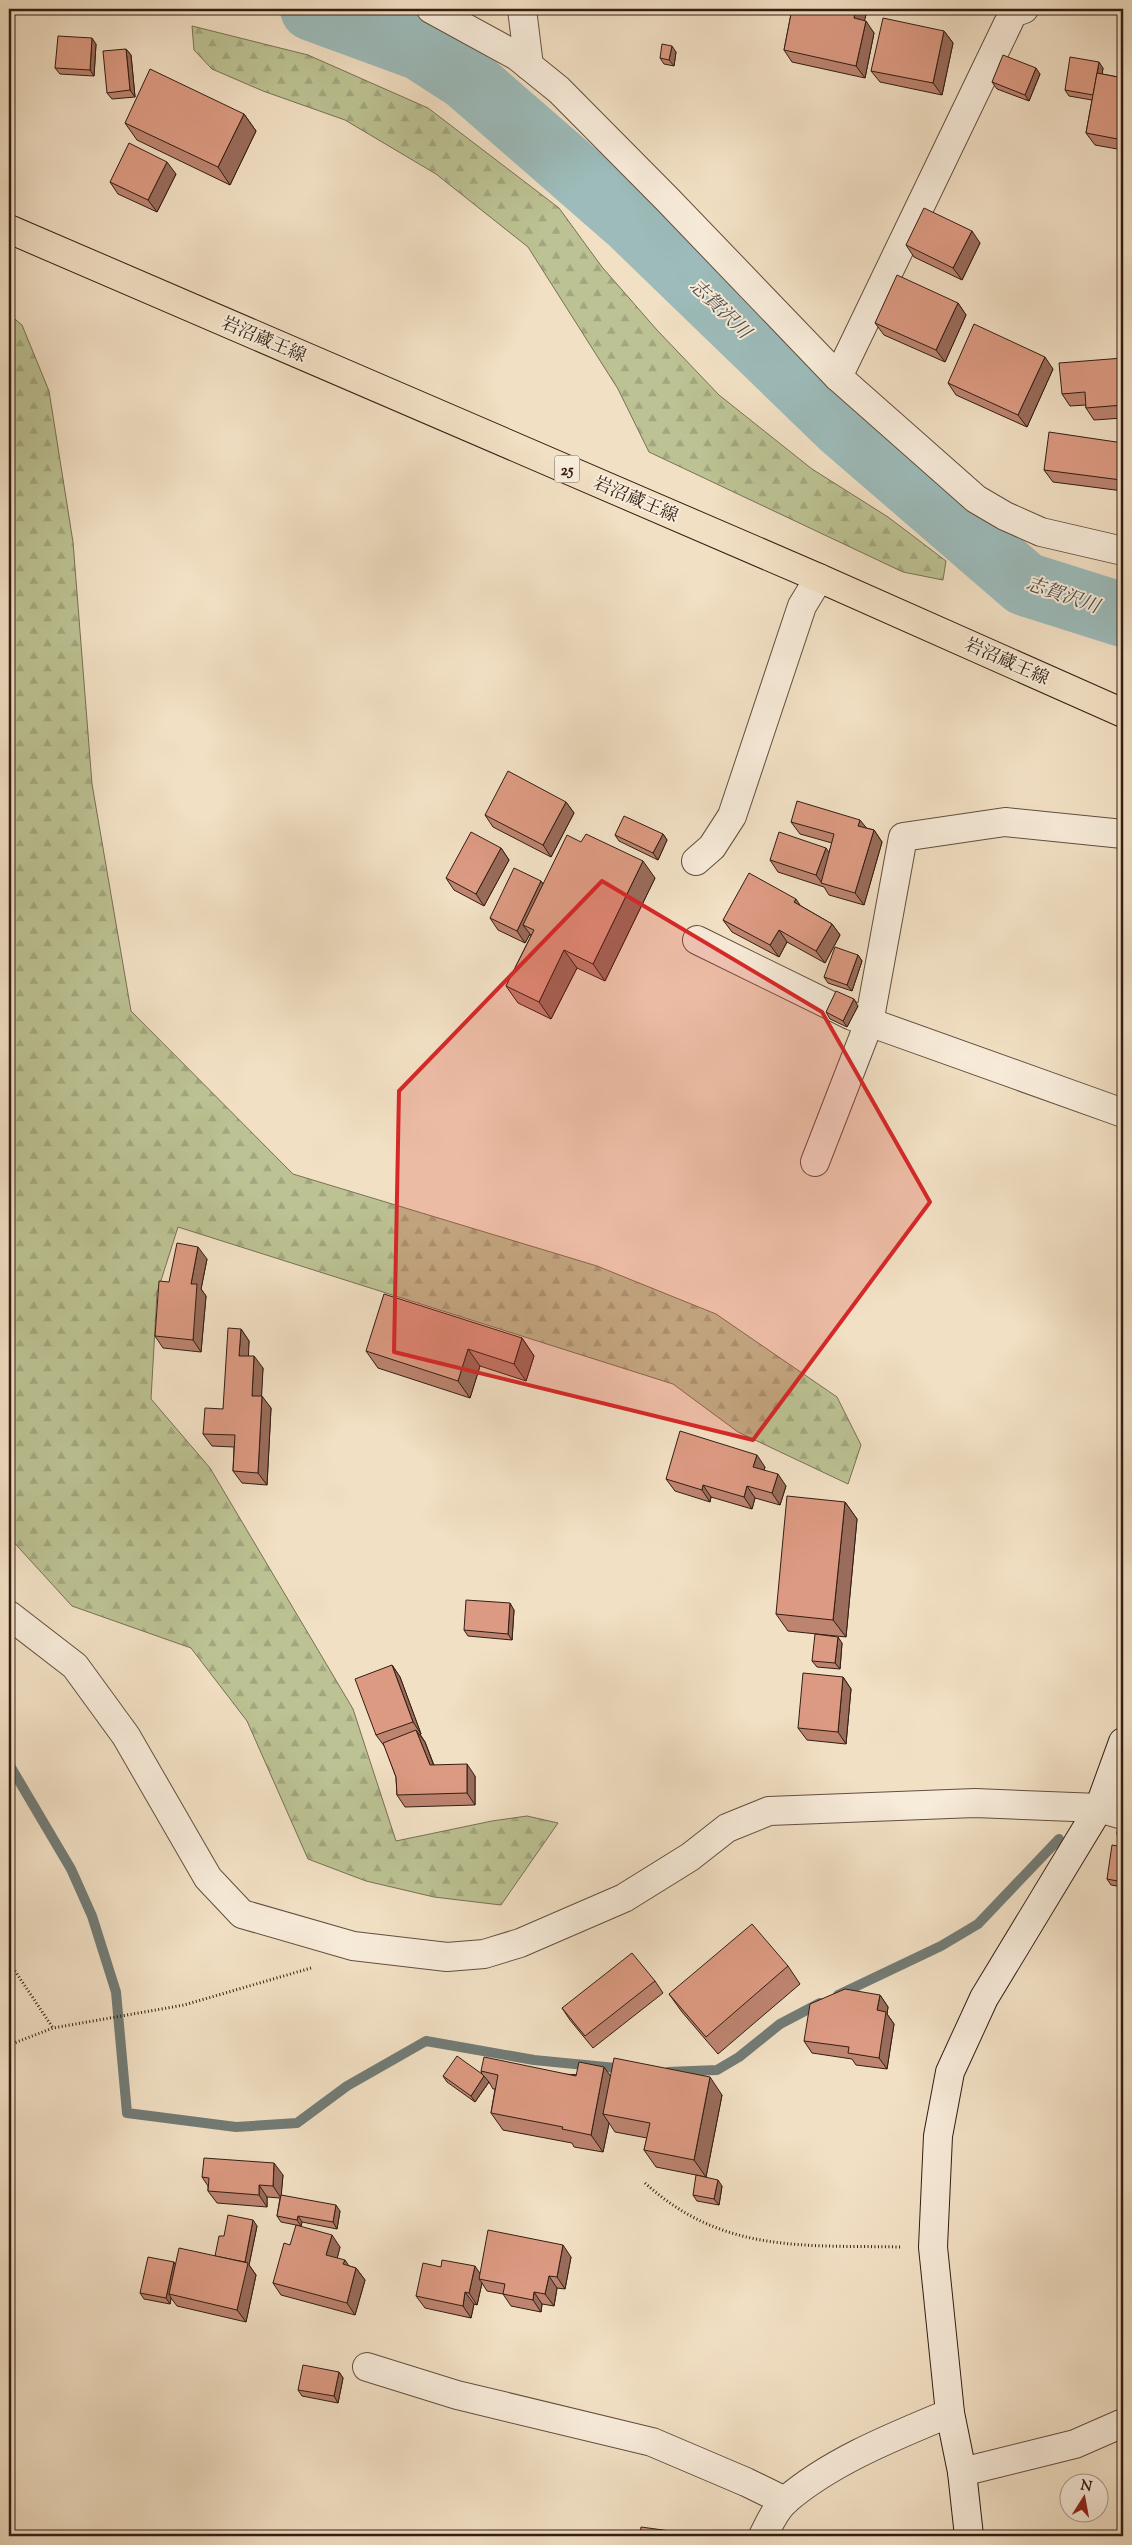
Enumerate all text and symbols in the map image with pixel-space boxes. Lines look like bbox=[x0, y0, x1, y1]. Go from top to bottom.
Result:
water label: 志賀沢川 bbox=[683, 274, 757, 347]
street label: 岩沼蔵王線 bbox=[217, 311, 310, 370]
road number: 25 bbox=[554, 456, 580, 482]
street label: 岩沼蔵王線 bbox=[589, 471, 682, 530]
water label: 志賀沢川 bbox=[1022, 571, 1104, 622]
street label: 岩沼蔵王線 bbox=[960, 633, 1053, 693]
north arrow bbox=[1060, 2472, 1110, 2522]
text: N bbox=[1079, 2476, 1093, 2498]

